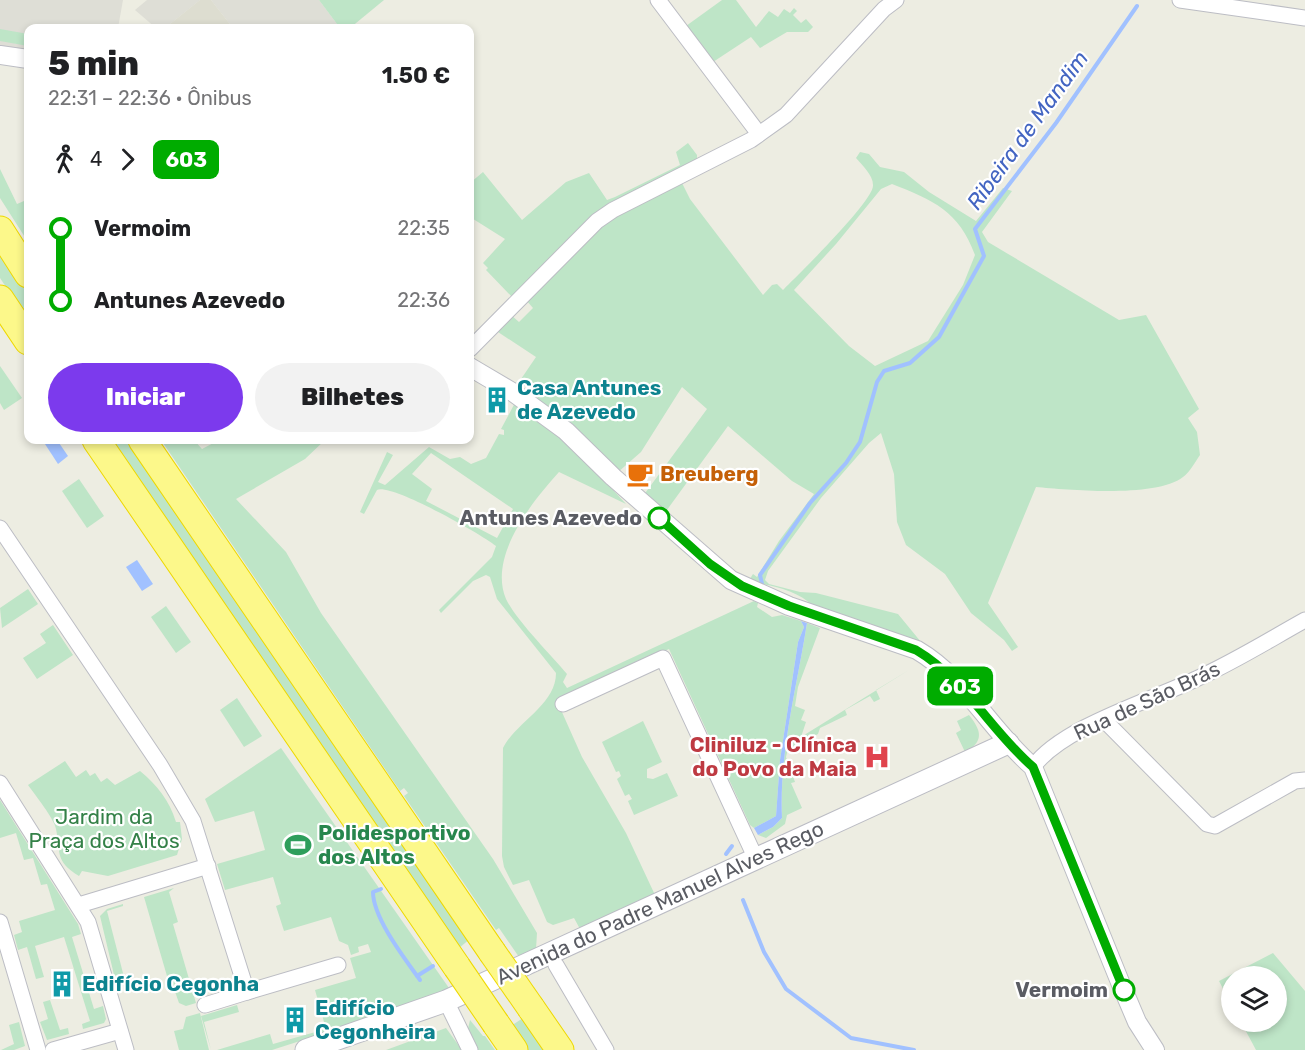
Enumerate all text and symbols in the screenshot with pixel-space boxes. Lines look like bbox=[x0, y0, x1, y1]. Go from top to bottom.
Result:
text: 5 min bbox=[48, 44, 139, 83]
water label: Ribeira de Mandim bbox=[961, 46, 1094, 215]
text: 1.50 € bbox=[382, 62, 450, 89]
text: 22:31 – 22:36 · Ônibus bbox=[48, 86, 252, 110]
icon: walk bbox=[48, 143, 81, 176]
icon: forward bbox=[111, 143, 144, 176]
text: 4 bbox=[90, 147, 102, 171]
text: 603 bbox=[165, 147, 207, 172]
text: Vermoim bbox=[94, 215, 191, 242]
text: 22:35 bbox=[398, 216, 450, 240]
text: Antunes Azevedo bbox=[94, 287, 285, 314]
text: 22:36 bbox=[397, 288, 450, 312]
button: Iniciar bbox=[48, 363, 243, 432]
button: Bilhetes bbox=[255, 363, 450, 432]
place label: Casa Antunes de Azevedo bbox=[517, 375, 661, 424]
building icon: Casa Antunes de Azevedo bbox=[482, 385, 512, 415]
cafe icon: Breuberg bbox=[625, 459, 655, 489]
place label: Breuberg bbox=[660, 461, 759, 486]
place label: Antunes Azevedo bbox=[460, 505, 642, 530]
marker: Antunes Azevedo bbox=[648, 507, 670, 529]
street label: Rua de São Brás bbox=[1070, 656, 1224, 745]
line badge: 603 bbox=[926, 666, 994, 706]
text: 603 bbox=[939, 674, 981, 699]
place label: Cliniluz - Clínica do Povo da Maia bbox=[690, 732, 857, 781]
hospital icon: Cliniluz - Clínica do Povo da Maia bbox=[862, 742, 892, 772]
park label: Jardim da Praça dos Altos bbox=[28, 804, 180, 853]
street label: Avenida do Padre Manuel Alves Rego bbox=[492, 816, 827, 990]
place label: Polidesportivo dos Altos bbox=[318, 820, 471, 869]
sports icon: Polidesportivo dos Altos bbox=[283, 830, 313, 860]
map controls bbox=[1221, 966, 1287, 1032]
button: layers bbox=[1221, 966, 1287, 1032]
building icon: Edifício Cegonha bbox=[47, 969, 77, 999]
place label: Edifício Cegonha bbox=[82, 971, 259, 996]
place label: Vermoim bbox=[1015, 977, 1108, 1002]
marker: Vermoim bbox=[1113, 979, 1135, 1001]
place label: Edifício Cegonheira bbox=[315, 995, 436, 1044]
building icon: Edifício Cegonheira bbox=[280, 1005, 310, 1035]

